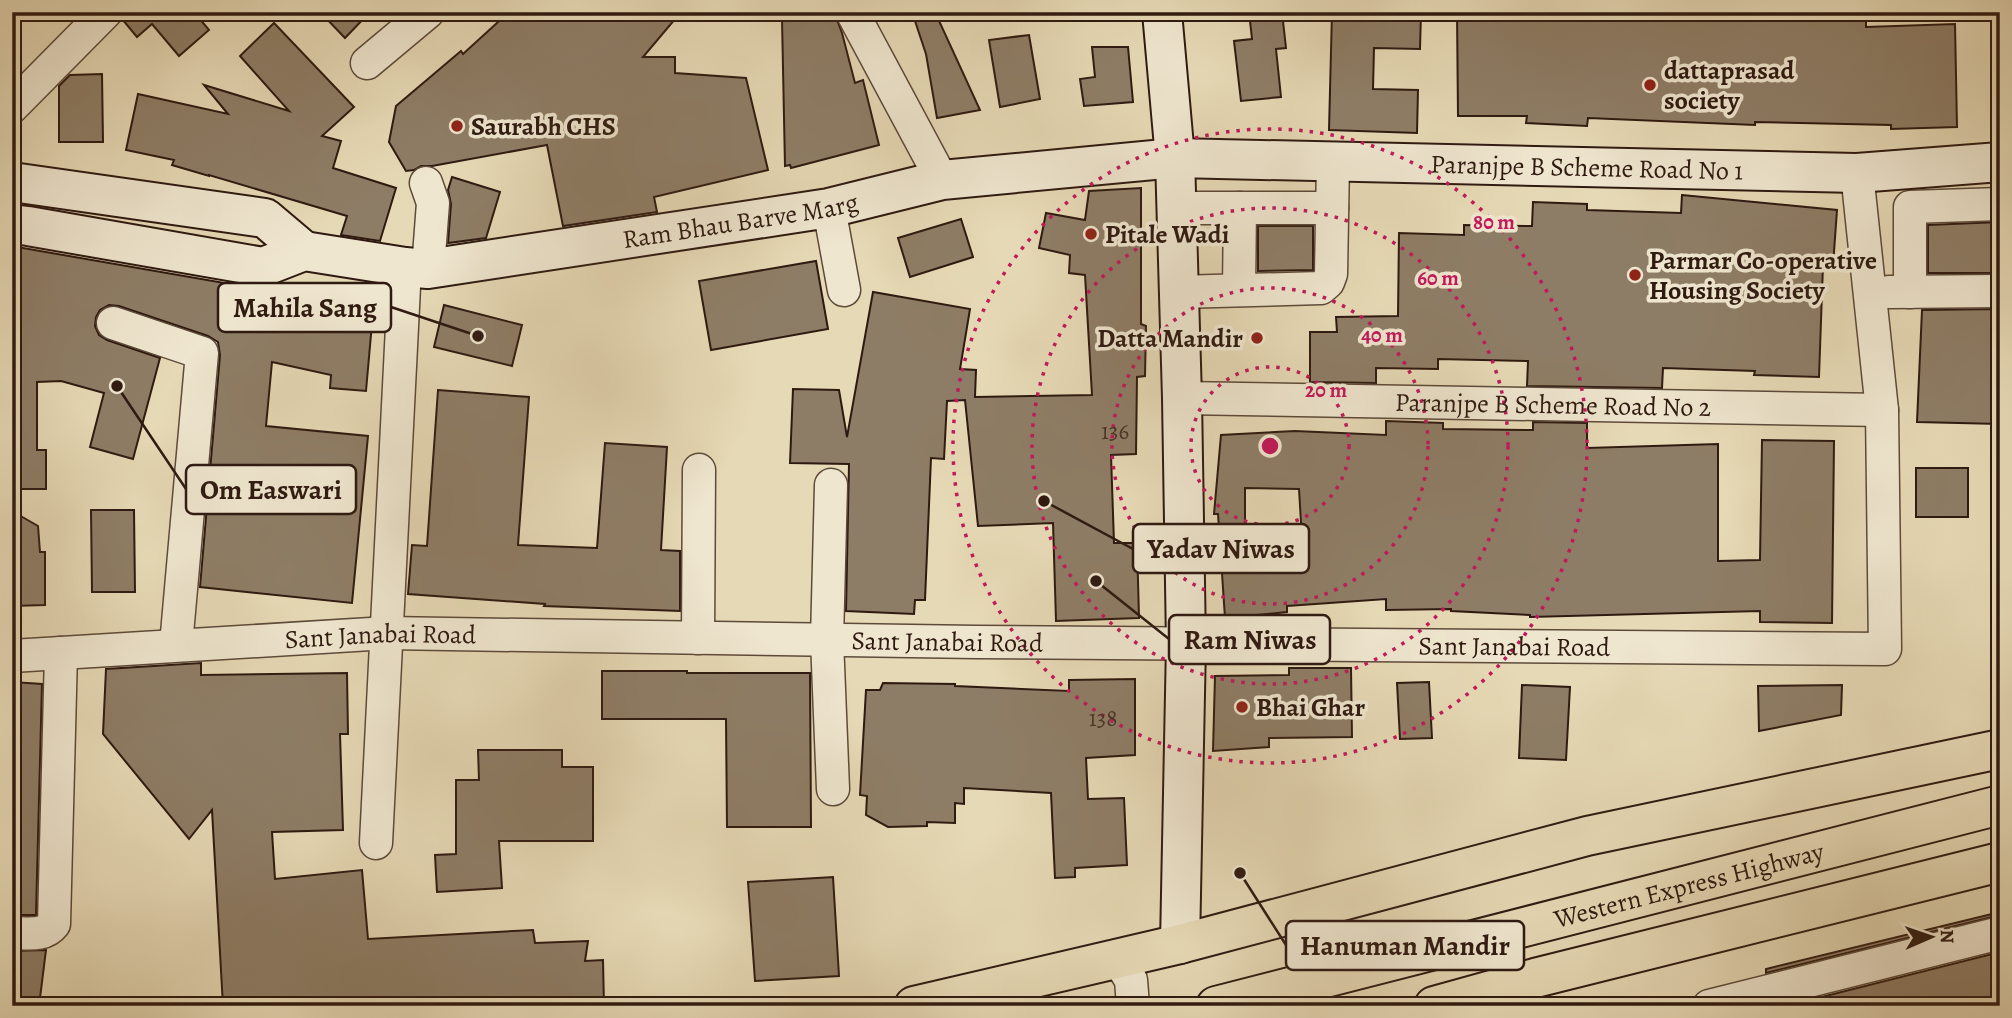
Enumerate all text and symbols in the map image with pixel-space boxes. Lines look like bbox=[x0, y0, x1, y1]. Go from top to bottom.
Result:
place label: dattaprasad society bbox=[1664, 53, 1795, 118]
marker: dattaprasad society bbox=[1642, 77, 1658, 93]
place label: Saurabh CHS bbox=[471, 109, 616, 144]
marker: Saurabh CHS bbox=[449, 118, 465, 134]
street label: Paranjpe B Scheme Road No 1 bbox=[1430, 146, 1744, 188]
street label: Ram Bhau Barve Marg bbox=[620, 184, 862, 257]
text: 80 m bbox=[1473, 208, 1515, 236]
place label: Pitale Wadi bbox=[1105, 217, 1229, 252]
marker: Pitale Wadi bbox=[1083, 226, 1099, 242]
place label: Parmar Co-operative Housing Society bbox=[1649, 243, 1877, 308]
text: 60 m bbox=[1417, 264, 1459, 292]
marker: Parmar Co-operative Housing Society bbox=[1627, 267, 1643, 283]
callout: Mahila Sang bbox=[218, 283, 391, 332]
text: Mahila Sang bbox=[233, 289, 378, 327]
place label: Datta Mandir bbox=[1097, 321, 1243, 356]
text: 40 m bbox=[1361, 321, 1403, 349]
marker: Datta Mandir bbox=[1249, 330, 1265, 346]
text: 20 m bbox=[1305, 376, 1347, 404]
street label: Paranjpe B Scheme Road No 2 bbox=[1395, 384, 1711, 425]
house number: 136 bbox=[1101, 416, 1129, 447]
centre of rings bbox=[1258, 434, 1282, 458]
callout: Om Easwari bbox=[186, 465, 356, 514]
text: Om Easwari bbox=[200, 471, 342, 509]
callout: Yadav Niwas bbox=[1133, 524, 1309, 573]
text: Yadav Niwas bbox=[1146, 530, 1295, 568]
street label: Sant Janabai Road bbox=[284, 615, 476, 657]
callout: Ram Niwas bbox=[1169, 615, 1330, 664]
text: Ram Niwas bbox=[1183, 621, 1317, 659]
street label: Sant Janabai Road bbox=[851, 623, 1043, 660]
street label: Sant Janabai Road bbox=[1418, 628, 1610, 664]
place label: Bhai Ghar bbox=[1256, 690, 1366, 725]
marker: Bhai Ghar bbox=[1234, 699, 1250, 715]
house number: 138 bbox=[1089, 703, 1117, 734]
street label: Western Express Highway bbox=[1549, 833, 1828, 936]
north arrow bbox=[1896, 902, 1966, 972]
callout: Hanuman Mandir bbox=[1286, 921, 1524, 970]
text: Hanuman Mandir bbox=[1300, 927, 1510, 965]
text: N bbox=[1934, 929, 1960, 944]

